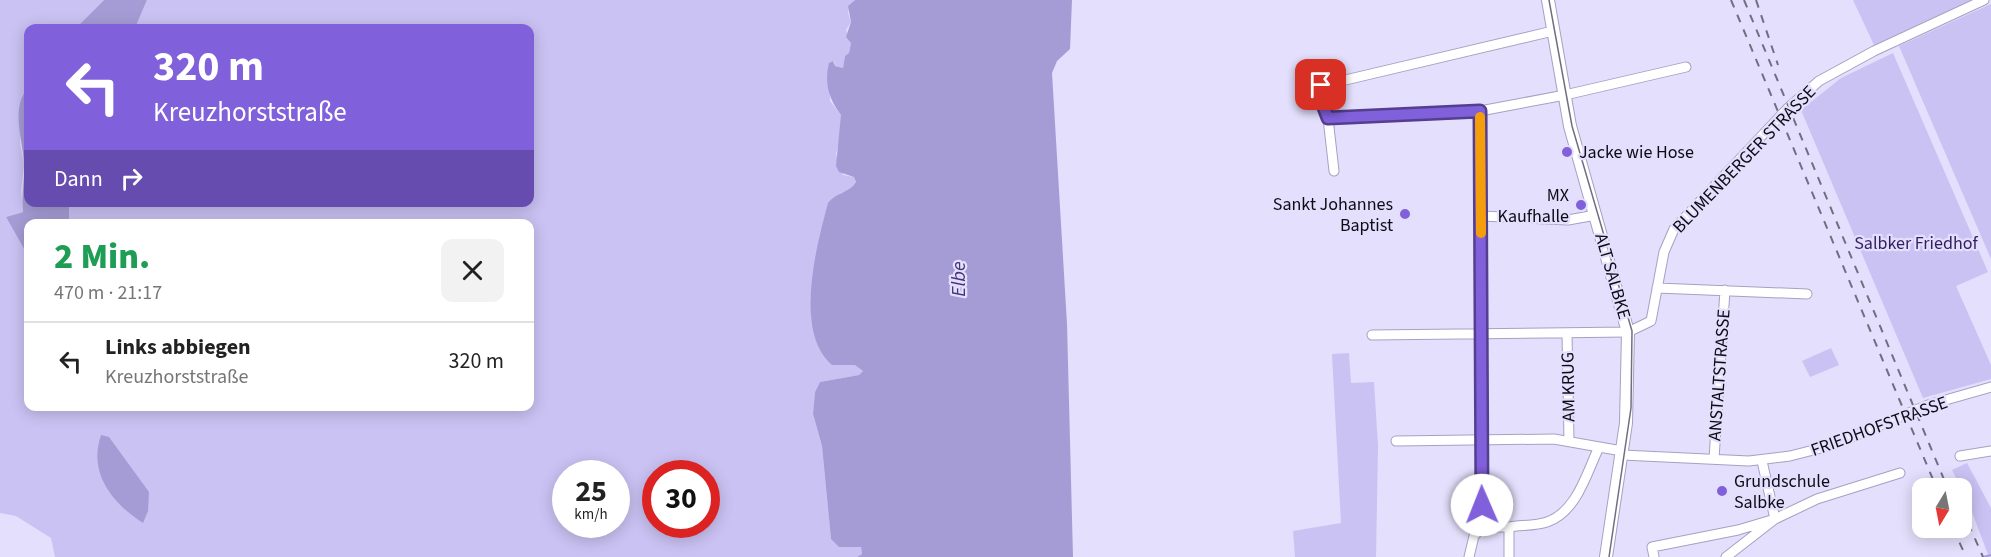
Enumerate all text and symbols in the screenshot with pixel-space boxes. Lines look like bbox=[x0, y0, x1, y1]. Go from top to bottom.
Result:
text: 320 m bbox=[153, 37, 264, 97]
icon: left bbox=[54, 48, 132, 126]
pin bbox=[1295, 59, 1346, 110]
icon: arrive bbox=[1304, 68, 1337, 101]
street label: BLUMENBERGER STRASSE bbox=[1667, 80, 1822, 239]
text: Kreuzhorststraße bbox=[153, 93, 347, 132]
place label: Jacke wie Hose bbox=[1579, 140, 1694, 165]
marker: Jacke wie Hose bbox=[1560, 145, 1574, 159]
icon: right bbox=[115, 162, 148, 195]
text: Dann bbox=[54, 163, 103, 195]
place label: MX Kaufhalle bbox=[1497, 183, 1569, 229]
place label: Sankt Johannes Baptist bbox=[1273, 192, 1393, 238]
marker: MX Kaufhalle bbox=[1574, 198, 1588, 212]
marker: Sankt Johannes Baptist bbox=[1398, 207, 1412, 221]
street label: ALT SALBKE bbox=[1588, 230, 1637, 322]
text: 2 Min. bbox=[54, 231, 150, 282]
park label: Salbker Friedhof bbox=[1854, 231, 1978, 256]
button: close bbox=[441, 239, 504, 302]
water label: Elbe bbox=[945, 261, 973, 297]
text: 470 m · 21:17 bbox=[54, 279, 162, 307]
street label: ANSTALTSTRASSE bbox=[1702, 308, 1737, 442]
text: Links abbiegen bbox=[105, 331, 251, 363]
icon: left bbox=[54, 345, 87, 378]
text: 320 m bbox=[449, 345, 504, 377]
street label: AM KRUG bbox=[1555, 352, 1582, 422]
text: Kreuzhorststraße bbox=[105, 363, 248, 391]
street label: FRIEDHOFSTRASSE bbox=[1807, 390, 1951, 463]
speed limit sign: 30 bbox=[642, 460, 720, 538]
place label: Grundschule Salbke bbox=[1734, 469, 1830, 515]
text: 25 bbox=[575, 470, 607, 513]
position arrow bbox=[1450, 473, 1514, 537]
north arrow bbox=[1912, 478, 1972, 538]
map controls bbox=[1912, 478, 1972, 538]
marker: Grundschule Salbke bbox=[1715, 484, 1729, 498]
text: km/h bbox=[574, 504, 608, 525]

